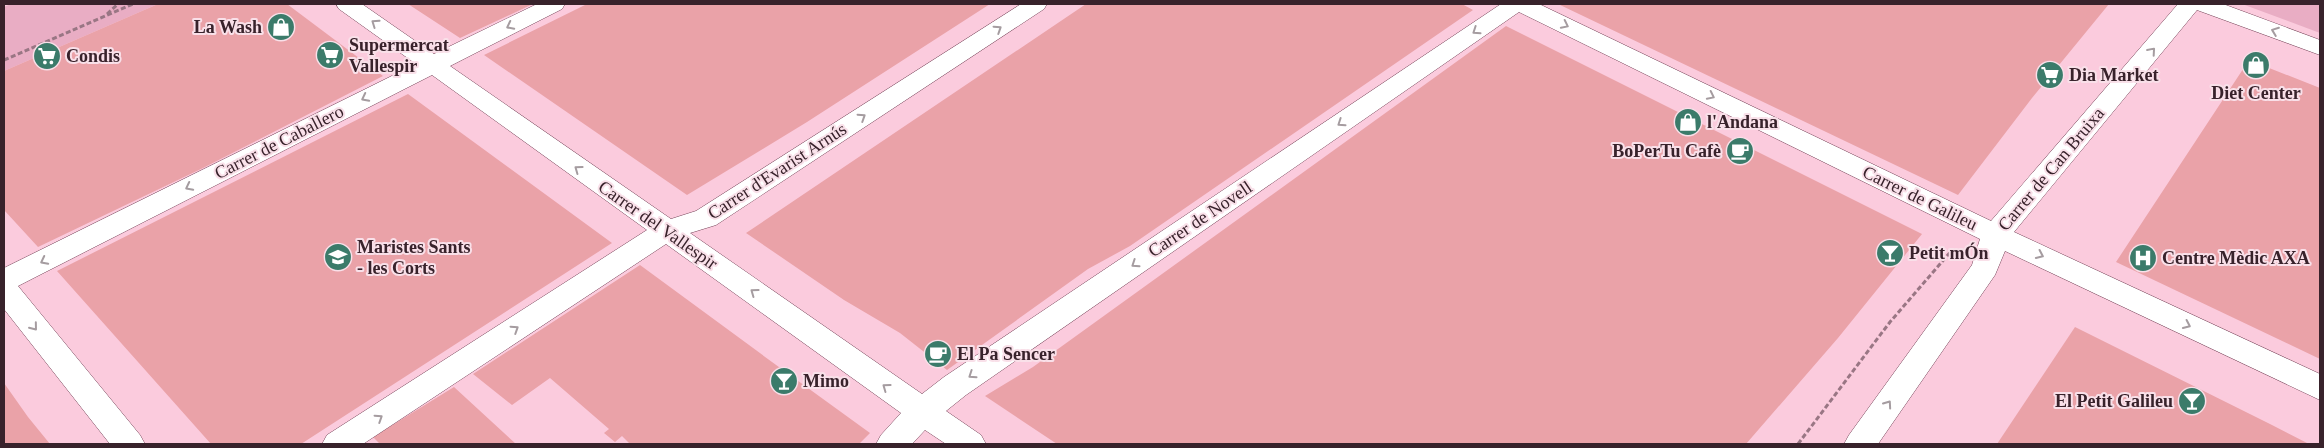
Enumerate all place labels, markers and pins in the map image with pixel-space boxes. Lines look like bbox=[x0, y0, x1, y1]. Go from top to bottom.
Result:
shop icon: La Wash bbox=[266, 12, 296, 42]
place label: La Wash bbox=[194, 17, 262, 37]
place label: Supermercat Vallespir bbox=[349, 35, 449, 76]
supermarket icon: Supermercat Vallespir bbox=[315, 40, 345, 70]
supermarket icon: Condis bbox=[32, 41, 62, 71]
place label: Condis bbox=[66, 46, 120, 66]
shop icon: Diet Center bbox=[2241, 50, 2271, 80]
supermarket icon: Dia Market bbox=[2035, 60, 2065, 90]
place label: Dia Market bbox=[2069, 65, 2158, 85]
place label: Diet Center bbox=[2211, 83, 2301, 103]
shop icon: l'Andana bbox=[1673, 107, 1703, 137]
place label: l'Andana bbox=[1707, 112, 1778, 132]
cafe icon: BoPerTu Cafè bbox=[1725, 136, 1755, 166]
place label: BoPerTu Cafè bbox=[1612, 141, 1721, 161]
place label: Maristes Sants - les Corts bbox=[357, 237, 471, 278]
bar icon: Petit mÓn bbox=[1875, 238, 1905, 268]
school or university icon: Maristes Sants - les Corts bbox=[323, 242, 353, 272]
place label: Petit mÓn bbox=[1909, 242, 1988, 263]
hospital icon: Centre Mèdic AXA bbox=[2128, 243, 2158, 273]
place label: Centre Mèdic AXA bbox=[2162, 248, 2310, 268]
cafe icon: El Pa Sencer bbox=[923, 339, 953, 369]
place label: El Pa Sencer bbox=[957, 344, 1055, 364]
bar icon: Mimo bbox=[769, 366, 799, 396]
place label: Mimo bbox=[803, 371, 849, 391]
bar icon: El Petit Galileu bbox=[2177, 386, 2207, 416]
place label: El Petit Galileu bbox=[2055, 391, 2173, 411]

